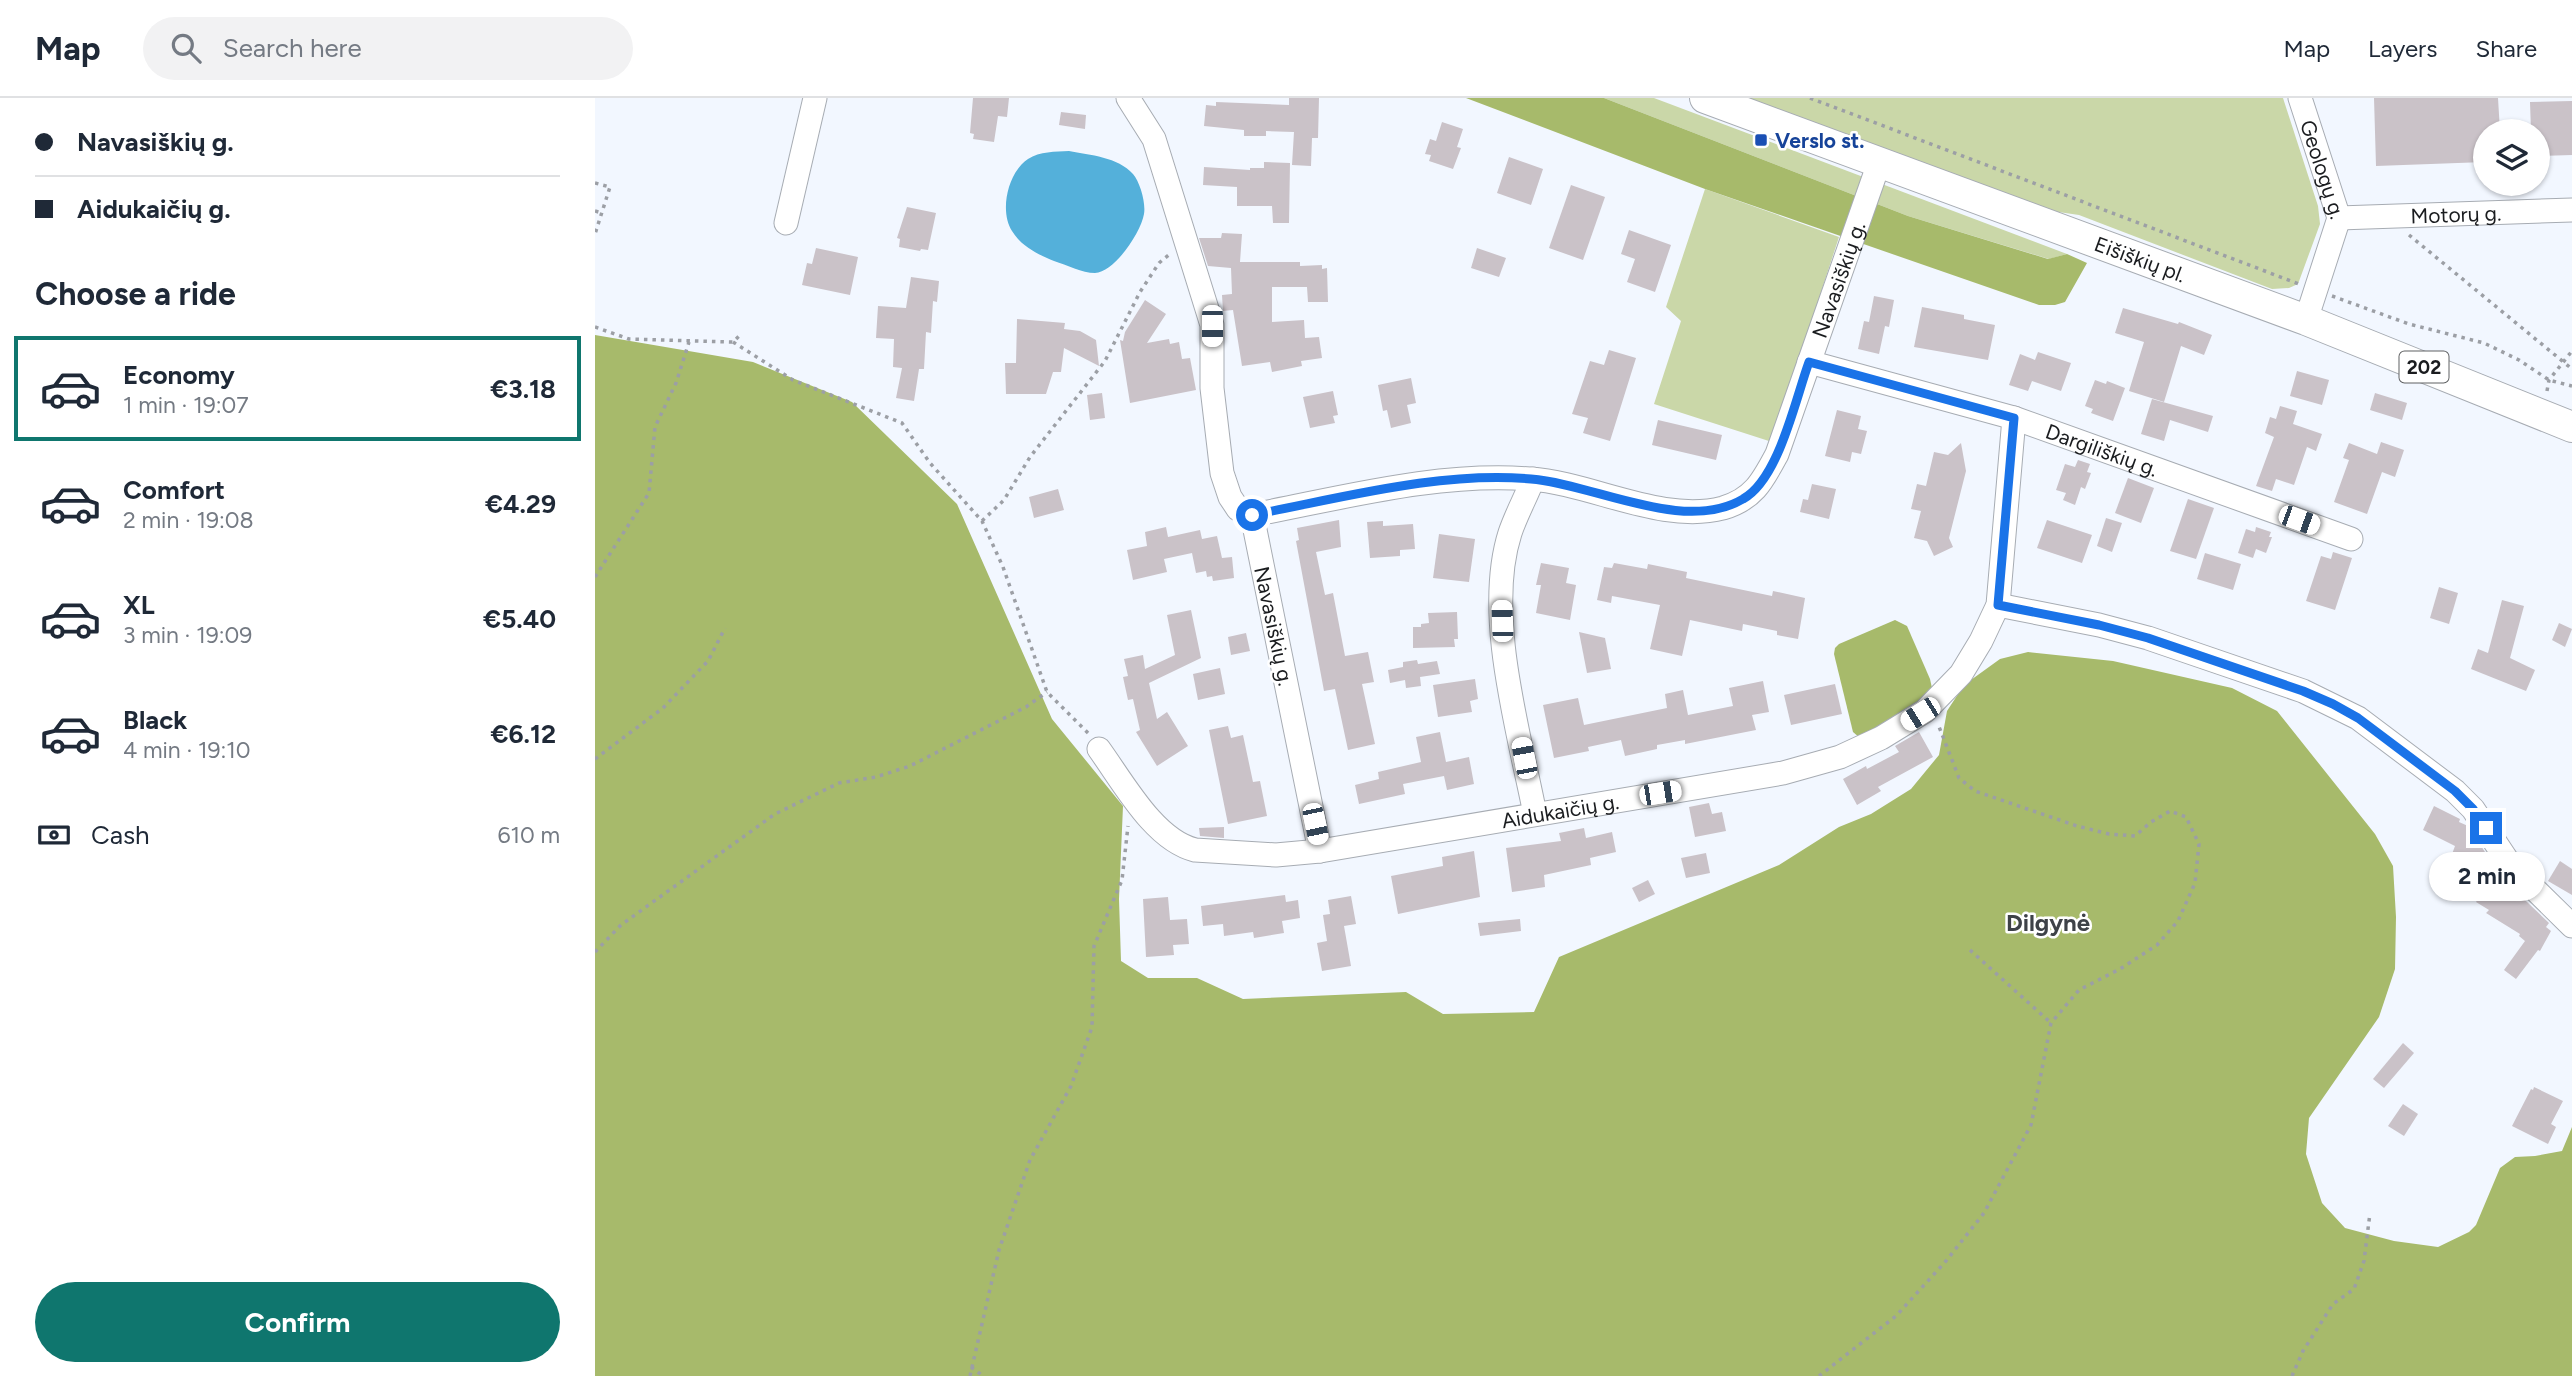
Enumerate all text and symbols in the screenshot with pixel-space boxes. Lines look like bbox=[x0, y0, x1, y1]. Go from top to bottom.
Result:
search box bbox=[143, 17, 633, 80]
text: Map bbox=[35, 29, 101, 68]
icon: search bbox=[167, 29, 205, 67]
text: Search here bbox=[223, 32, 362, 64]
text: Map bbox=[2283, 34, 2330, 63]
text: Layers bbox=[2368, 34, 2437, 63]
text: Share bbox=[2475, 34, 2537, 63]
street label: Geologų g. bbox=[2295, 117, 2351, 222]
map controls bbox=[2473, 119, 2550, 196]
button: layers bbox=[2473, 119, 2550, 196]
text: Navasiškių g. bbox=[77, 126, 234, 158]
place label: Verslo st. bbox=[1775, 128, 1865, 153]
marker: Verslo st. bbox=[1753, 132, 1769, 148]
text: Aidukaičių g. bbox=[77, 193, 231, 225]
street label: Motorų g. bbox=[2410, 200, 2502, 228]
street label: Navasiškių g. bbox=[1806, 218, 1870, 341]
street label: Eišiškių pl. bbox=[2091, 231, 2189, 287]
text: Choose a ride bbox=[35, 275, 236, 313]
car bbox=[1202, 305, 1223, 347]
road number: 202 bbox=[2399, 352, 2449, 382]
icon: car bbox=[39, 357, 102, 420]
text: Economy bbox=[123, 359, 235, 391]
text: €3.18 bbox=[490, 373, 556, 405]
text: 1 min · 19:07 bbox=[123, 391, 249, 419]
street label: Dargiliškių g. bbox=[2042, 418, 2162, 481]
icon: car bbox=[39, 472, 102, 535]
text: Comfort bbox=[123, 474, 225, 506]
text: €4.29 bbox=[485, 488, 556, 520]
route start bbox=[1236, 499, 1268, 531]
car bbox=[2276, 503, 2323, 537]
text: 2 min · 19:08 bbox=[123, 506, 254, 534]
street label: Navasiškių g. bbox=[1249, 564, 1299, 688]
icon: car bbox=[39, 587, 102, 650]
text: XL bbox=[123, 589, 155, 621]
car bbox=[1491, 600, 1514, 642]
text: €5.40 bbox=[483, 603, 556, 635]
text: 3 min · 19:09 bbox=[123, 621, 252, 649]
car bbox=[1897, 694, 1944, 734]
icon: car bbox=[39, 702, 102, 765]
text: Black bbox=[123, 704, 187, 736]
text: €6.12 bbox=[490, 718, 556, 750]
car bbox=[1510, 735, 1539, 781]
text: 4 min · 19:10 bbox=[123, 736, 251, 764]
car bbox=[1638, 779, 1683, 807]
street label: Aidukaičių g. bbox=[1500, 788, 1621, 833]
car bbox=[1301, 801, 1330, 847]
route end bbox=[2470, 812, 2502, 844]
icon: cash bbox=[35, 816, 73, 854]
text: Cash bbox=[91, 819, 150, 851]
text: 610 m bbox=[497, 821, 560, 849]
callout: 2 min bbox=[2428, 852, 2544, 902]
text: 2 min bbox=[2458, 862, 2516, 890]
district label: Dilgynė bbox=[2006, 908, 2090, 937]
button: Confirm bbox=[35, 1282, 560, 1362]

